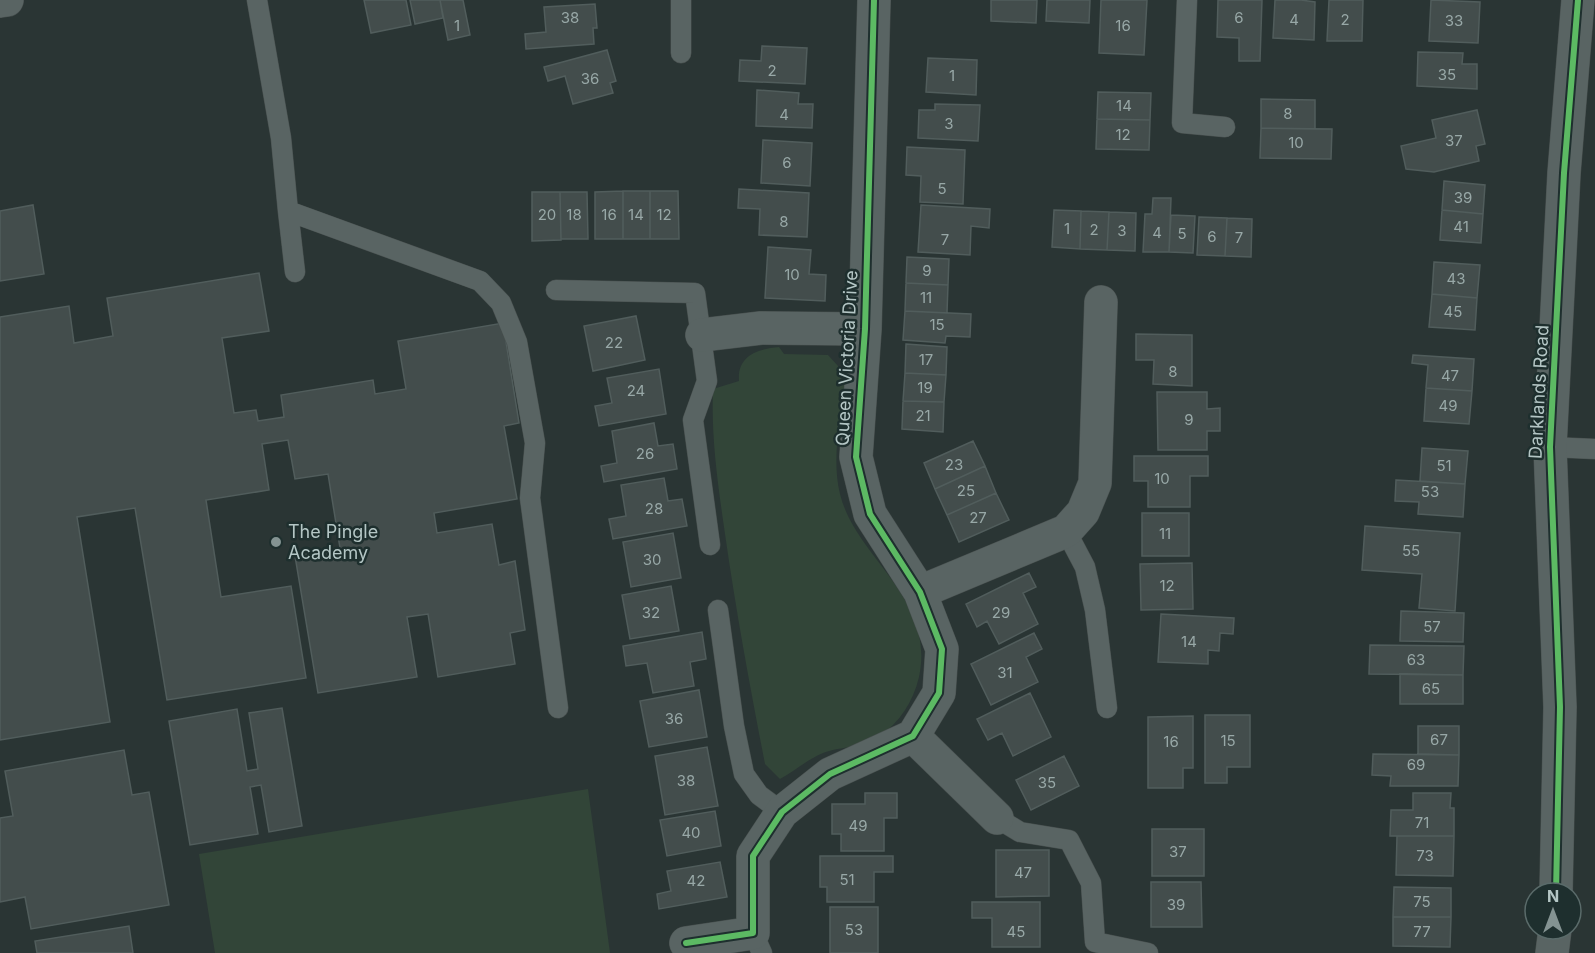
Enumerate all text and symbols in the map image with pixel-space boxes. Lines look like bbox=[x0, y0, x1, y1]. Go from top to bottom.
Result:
house number: 38 bbox=[561, 8, 579, 27]
house number: 6 bbox=[1234, 8, 1244, 27]
house number: 4 bbox=[1289, 10, 1299, 29]
house number: 2 bbox=[1340, 10, 1350, 29]
house number: 33 bbox=[1445, 11, 1463, 30]
house number: 1 bbox=[454, 16, 460, 35]
house number: 16 bbox=[1115, 16, 1131, 35]
house number: 2 bbox=[767, 61, 777, 80]
house number: 35 bbox=[1438, 65, 1456, 84]
house number: 1 bbox=[949, 66, 955, 85]
house number: 36 bbox=[581, 69, 599, 88]
house number: 14 bbox=[1116, 96, 1132, 115]
house number: 8 bbox=[1283, 104, 1293, 123]
house number: 4 bbox=[779, 105, 789, 124]
house number: 3 bbox=[944, 114, 954, 133]
house number: 12 bbox=[1115, 125, 1131, 144]
house number: 37 bbox=[1445, 131, 1463, 150]
house number: 10 bbox=[1288, 133, 1304, 152]
house number: 6 bbox=[782, 153, 792, 172]
house number: 5 bbox=[937, 179, 947, 198]
house number: 39 bbox=[1454, 188, 1472, 207]
house number: 20 bbox=[538, 205, 556, 224]
house number: 18 bbox=[566, 205, 582, 224]
house number: 16 bbox=[601, 205, 617, 224]
house number: 14 bbox=[628, 205, 644, 224]
house number: 12 bbox=[656, 205, 672, 224]
house number: 8 bbox=[779, 212, 789, 231]
house number: 41 bbox=[1453, 217, 1469, 236]
house number: 1 bbox=[1064, 219, 1070, 238]
house number: 2 bbox=[1089, 220, 1099, 239]
house number: 3 bbox=[1117, 221, 1127, 240]
house number: 4 bbox=[1152, 223, 1162, 242]
house number: 5 bbox=[1177, 224, 1187, 243]
house number: 6 bbox=[1207, 227, 1217, 246]
house number: 7 bbox=[1235, 228, 1243, 247]
house number: 7 bbox=[941, 230, 949, 249]
house number: 9 bbox=[922, 261, 932, 280]
house number: 10 bbox=[784, 265, 800, 284]
house number: 43 bbox=[1447, 269, 1465, 288]
street label: Queen Victoria Drive bbox=[831, 270, 862, 446]
house number: 11 bbox=[920, 288, 932, 307]
house number: 45 bbox=[1444, 302, 1462, 321]
house number: 15 bbox=[929, 315, 945, 334]
street label: Darklands Road bbox=[1525, 324, 1552, 460]
house number: 22 bbox=[605, 333, 623, 352]
house number: 17 bbox=[919, 350, 933, 369]
house number: 8 bbox=[1168, 362, 1178, 381]
house number: 47 bbox=[1441, 366, 1459, 385]
house number: 19 bbox=[917, 378, 933, 397]
house number: 24 bbox=[627, 381, 645, 400]
house number: 49 bbox=[1439, 396, 1458, 415]
house number: 21 bbox=[915, 406, 931, 425]
house number: 9 bbox=[1184, 410, 1194, 429]
house number: 26 bbox=[636, 444, 654, 463]
house number: 23 bbox=[945, 455, 963, 474]
house number: 51 bbox=[1436, 456, 1452, 475]
house number: 10 bbox=[1154, 469, 1170, 488]
house number: 25 bbox=[957, 481, 975, 500]
house number: 53 bbox=[1421, 482, 1439, 501]
house number: 28 bbox=[645, 499, 663, 518]
house number: 27 bbox=[969, 508, 987, 527]
place label: The Pingle Academy bbox=[288, 521, 378, 563]
house number: 11 bbox=[1159, 524, 1171, 543]
marker: The Pingle Academy bbox=[269, 535, 283, 549]
house number: 55 bbox=[1402, 541, 1420, 560]
house number: 30 bbox=[643, 550, 661, 569]
house number: 12 bbox=[1159, 576, 1175, 595]
house number: 32 bbox=[642, 603, 660, 622]
house number: 29 bbox=[992, 603, 1010, 622]
house number: 57 bbox=[1423, 617, 1441, 636]
house number: 14 bbox=[1181, 632, 1197, 651]
house number: 63 bbox=[1407, 650, 1425, 669]
house number: 31 bbox=[997, 663, 1013, 682]
house number: 65 bbox=[1422, 679, 1440, 698]
house number: 36 bbox=[665, 709, 683, 728]
house number: 67 bbox=[1430, 730, 1448, 749]
house number: 15 bbox=[1220, 731, 1236, 750]
house number: 16 bbox=[1163, 732, 1179, 751]
house number: 69 bbox=[1407, 755, 1425, 774]
house number: 38 bbox=[677, 771, 695, 790]
house number: 35 bbox=[1038, 773, 1056, 792]
house number: 71 bbox=[1415, 813, 1429, 832]
house number: 49 bbox=[849, 816, 868, 835]
house number: 40 bbox=[681, 823, 701, 842]
house number: 37 bbox=[1169, 842, 1187, 861]
house number: 73 bbox=[1416, 846, 1434, 865]
house number: 47 bbox=[1014, 863, 1032, 882]
house number: 51 bbox=[839, 870, 855, 889]
house number: 42 bbox=[687, 871, 705, 890]
north arrow bbox=[1523, 881, 1583, 941]
text: N bbox=[1547, 886, 1559, 906]
house number: 75 bbox=[1413, 892, 1431, 911]
house number: 39 bbox=[1167, 895, 1185, 914]
house number: 53 bbox=[845, 920, 863, 939]
house number: 45 bbox=[1007, 922, 1025, 941]
house number: 77 bbox=[1413, 922, 1431, 941]

